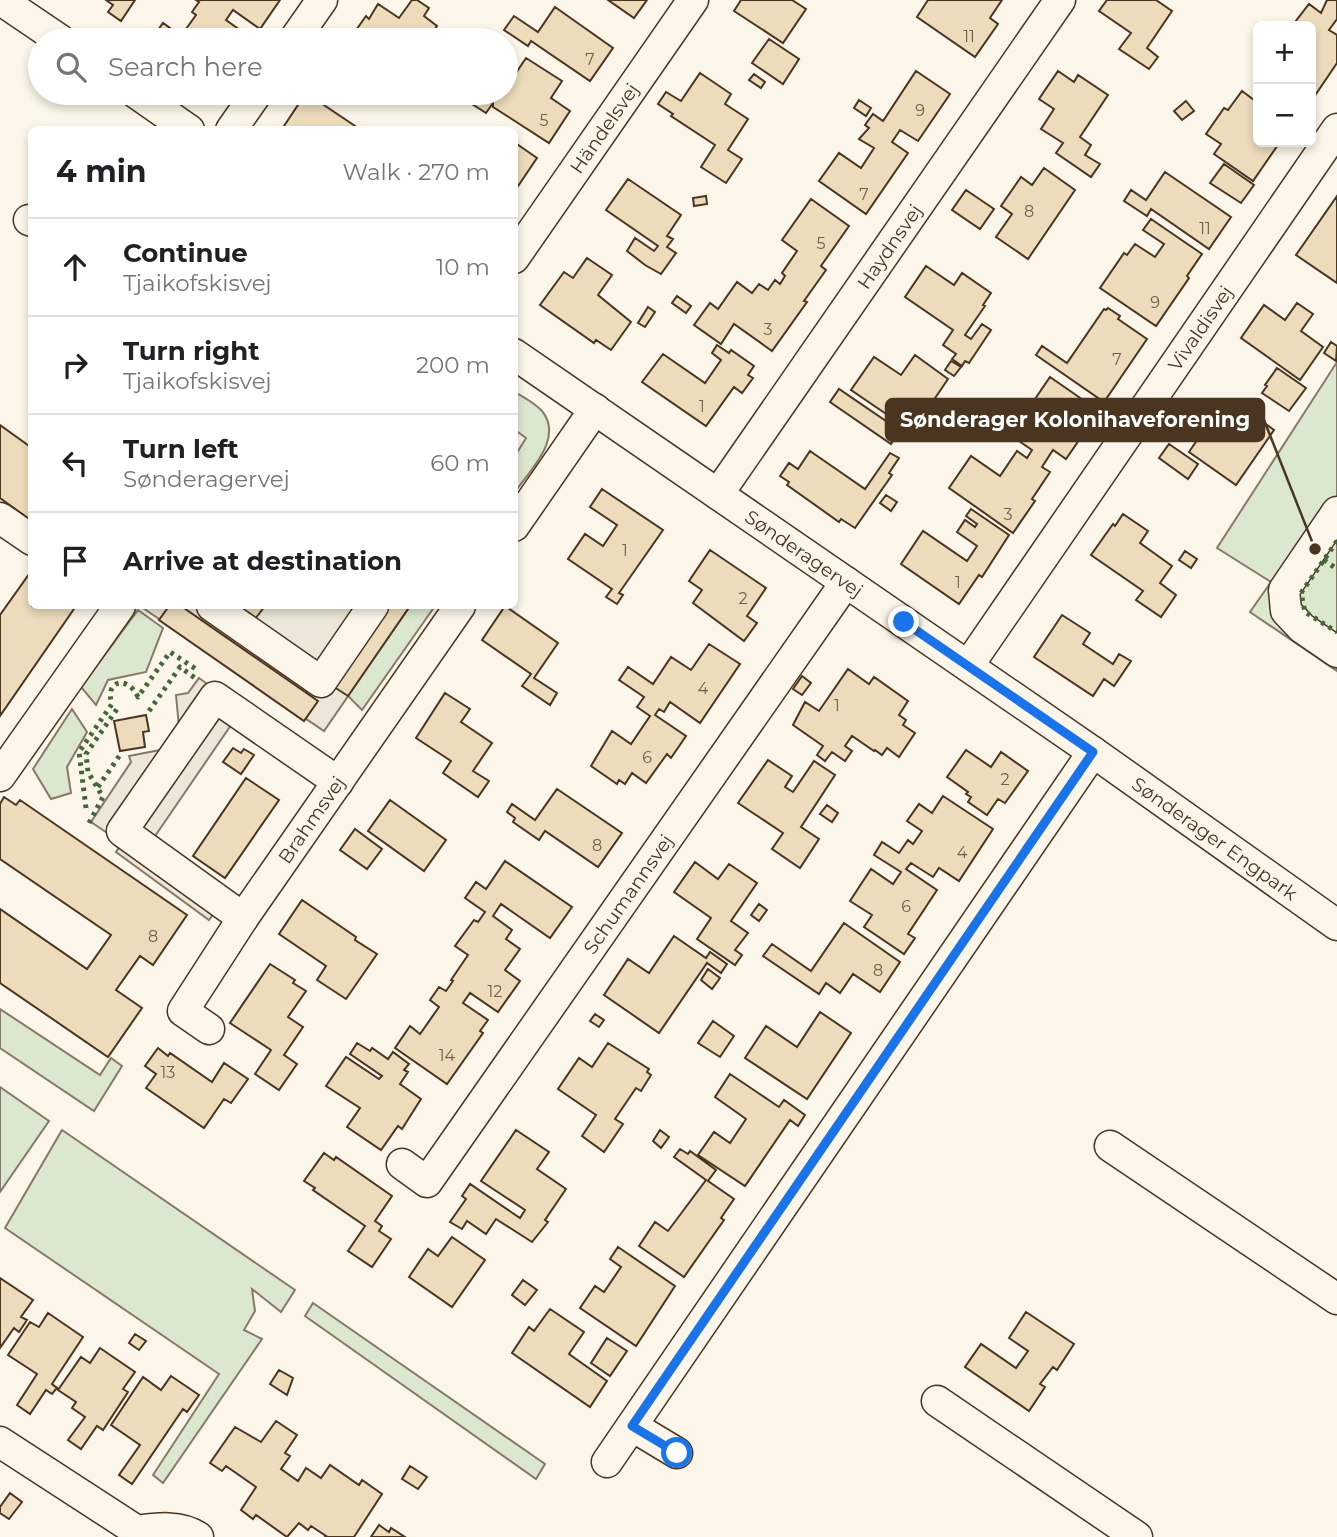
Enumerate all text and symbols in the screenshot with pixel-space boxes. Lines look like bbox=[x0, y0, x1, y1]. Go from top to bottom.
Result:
map controls bbox=[1253, 21, 1316, 147]
button: + bbox=[1253, 21, 1316, 84]
house number: 11 bbox=[963, 27, 975, 46]
search box bbox=[28, 28, 518, 105]
icon: search bbox=[52, 48, 90, 86]
house number: 7 bbox=[585, 50, 595, 69]
text: Search here bbox=[108, 51, 263, 83]
street label: Händelsvej bbox=[565, 79, 644, 178]
button: − bbox=[1253, 84, 1316, 147]
house number: 9 bbox=[915, 101, 925, 120]
house number: 5 bbox=[539, 111, 549, 130]
text: 4 min bbox=[56, 153, 146, 190]
text: Walk · 270 m bbox=[343, 158, 490, 186]
house number: 7 bbox=[859, 185, 869, 204]
street label: Haydnsvej bbox=[852, 200, 927, 294]
house number: 8 bbox=[1024, 202, 1034, 221]
house number: 11 bbox=[1199, 219, 1211, 238]
house number: 5 bbox=[816, 234, 826, 253]
text: Continue bbox=[123, 237, 248, 269]
icon: ahead bbox=[56, 248, 94, 286]
text: 10 m bbox=[436, 253, 490, 281]
text: Tjaikofskisvej bbox=[123, 269, 272, 297]
street label: Vivaldisvej bbox=[1163, 281, 1238, 375]
house number: 9 bbox=[1150, 293, 1160, 312]
house number: 3 bbox=[763, 320, 773, 339]
text: Turn right bbox=[123, 335, 259, 367]
icon: right bbox=[56, 346, 94, 384]
house number: 7 bbox=[1112, 350, 1122, 369]
text: 200 m bbox=[416, 351, 490, 379]
text: Tjaikofskisvej bbox=[123, 367, 272, 395]
house number: 1 bbox=[699, 397, 705, 416]
callout: Sønderager Kolonihaveforening bbox=[886, 399, 1264, 441]
text: Sønderager Kolonihaveforening bbox=[900, 407, 1250, 432]
text: Turn left bbox=[123, 433, 239, 465]
icon: left bbox=[56, 444, 94, 482]
text: 60 m bbox=[430, 449, 490, 477]
text: Sønderagervej bbox=[123, 465, 290, 493]
street label: Sønderagervej bbox=[740, 505, 867, 602]
house number: 3 bbox=[1003, 505, 1013, 524]
house number: 1 bbox=[622, 541, 628, 560]
icon: arrive bbox=[56, 542, 94, 580]
text: Arrive at destination bbox=[123, 545, 402, 577]
house number: 1 bbox=[955, 573, 961, 592]
house number: 2 bbox=[738, 589, 748, 608]
route end bbox=[888, 606, 919, 637]
house number: 4 bbox=[698, 679, 709, 698]
house number: 1 bbox=[834, 696, 840, 715]
house number: 6 bbox=[642, 748, 652, 767]
house number: 2 bbox=[1000, 770, 1010, 789]
street label: Brahmsvej bbox=[273, 772, 350, 868]
street label: Sønderager Engpark bbox=[1127, 772, 1302, 906]
street label: Schumannsvej bbox=[579, 830, 678, 959]
house number: 8 bbox=[592, 836, 602, 855]
house number: 4 bbox=[957, 843, 968, 862]
house number: 6 bbox=[901, 897, 911, 916]
house number: 8 bbox=[148, 927, 158, 946]
house number: 8 bbox=[873, 961, 883, 980]
house number: 12 bbox=[488, 982, 502, 1001]
house number: 14 bbox=[439, 1046, 456, 1065]
house number: 13 bbox=[161, 1063, 175, 1082]
route start bbox=[661, 1437, 692, 1468]

